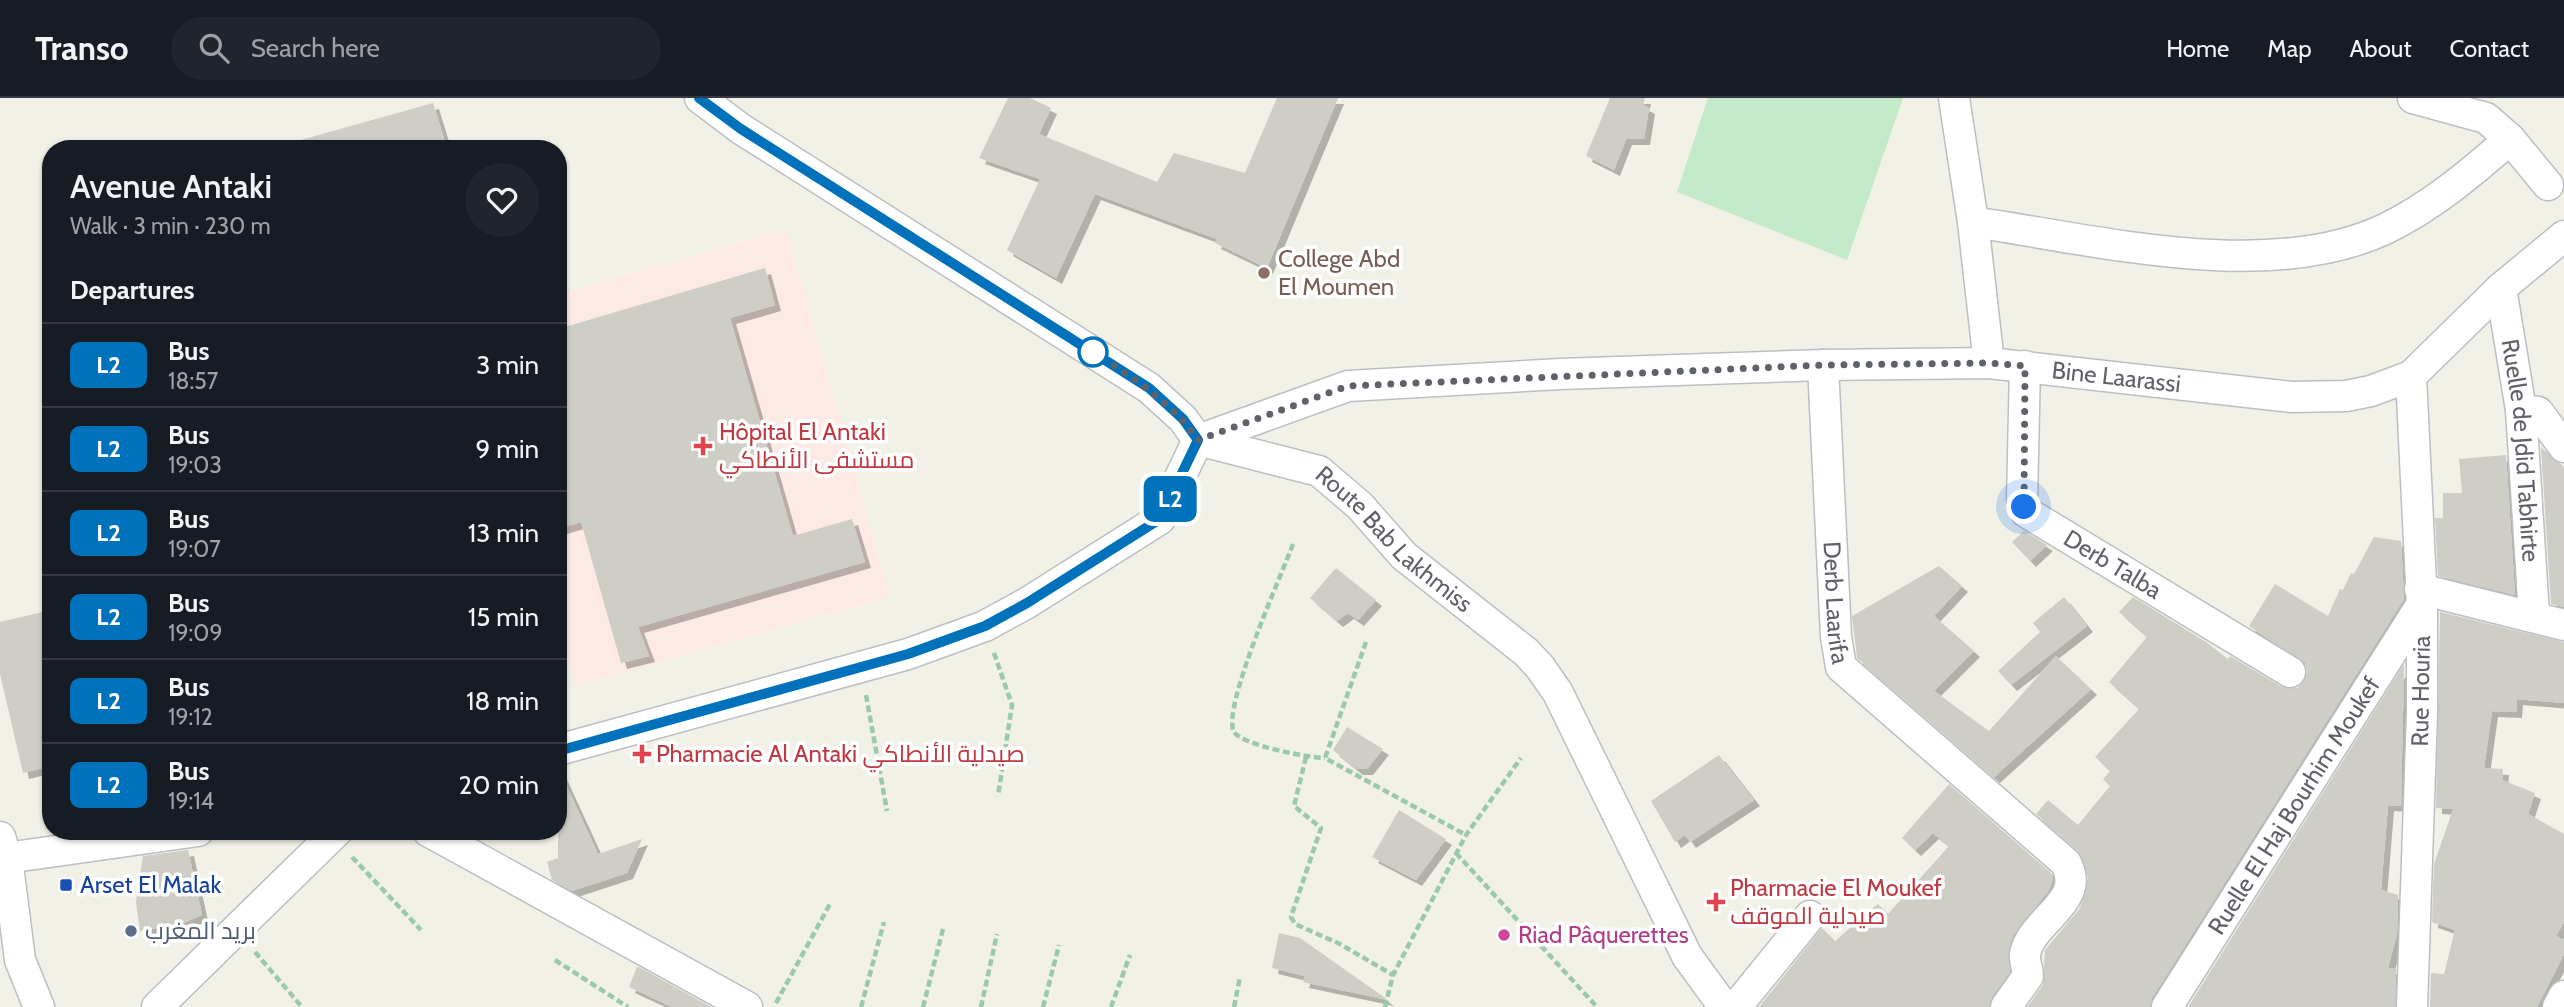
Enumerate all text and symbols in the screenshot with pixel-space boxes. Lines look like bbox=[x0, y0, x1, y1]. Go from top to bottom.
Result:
search box bbox=[171, 17, 661, 80]
text: Transo bbox=[35, 28, 129, 68]
icon: search bbox=[195, 29, 233, 67]
text: Search here bbox=[251, 32, 380, 64]
text: Home bbox=[2166, 34, 2229, 63]
text: Map bbox=[2267, 34, 2312, 63]
text: About bbox=[2350, 34, 2412, 63]
text: Contact bbox=[2450, 34, 2529, 63]
button: heart bbox=[465, 163, 539, 237]
text: Avenue Antaki bbox=[70, 166, 272, 206]
text: Walk · 3 min · 230 m bbox=[70, 212, 271, 240]
place label: College Abd El Moumen bbox=[1278, 244, 1400, 301]
marker: College Abd El Moumen bbox=[1256, 265, 1272, 281]
text: Departures bbox=[70, 274, 194, 306]
text: Bus bbox=[168, 335, 209, 367]
unlabelled marker bbox=[1078, 337, 1108, 367]
street label: Ruelle de Jdid Tabhirte bbox=[2496, 337, 2546, 563]
text: 3 min bbox=[476, 349, 539, 381]
text: L2 bbox=[96, 350, 121, 379]
street label: Bine Laarassi bbox=[2050, 355, 2182, 398]
text: 18:57 bbox=[168, 367, 218, 395]
place label: Hôpital El Antaki مستشفى الأنطاكي bbox=[719, 417, 914, 479]
text: Bus bbox=[168, 419, 209, 451]
text: 9 min bbox=[476, 433, 539, 465]
text: L2 bbox=[96, 434, 121, 463]
marker: Hôpital El Antaki مستشفى الأنطاكي bbox=[693, 436, 713, 456]
text: 19:03 bbox=[168, 451, 222, 479]
street label: Route Bab Lakhmiss bbox=[1310, 460, 1478, 618]
line badge: L2 bbox=[1138, 476, 1202, 522]
text: L2 bbox=[1158, 484, 1182, 513]
your location bbox=[2006, 489, 2041, 524]
text: Bus bbox=[168, 503, 209, 535]
text: 13 min bbox=[468, 517, 539, 549]
text: L2 bbox=[96, 518, 121, 547]
street label: Derb Talba bbox=[2059, 523, 2168, 605]
text: 19:07 bbox=[168, 535, 221, 563]
street label: Derb Laarifa bbox=[1817, 541, 1855, 667]
text: Bus bbox=[168, 587, 209, 619]
text: 15 min bbox=[468, 601, 539, 633]
text: L2 bbox=[96, 602, 121, 631]
text: 19:09 bbox=[168, 619, 222, 647]
street label: Rue Houria bbox=[2405, 635, 2436, 747]
text: Bus bbox=[168, 671, 209, 703]
street label: Ruelle El Haj Bourhim Moukef bbox=[2202, 672, 2386, 940]
text: 18 min bbox=[466, 685, 539, 717]
text: L2 bbox=[96, 686, 121, 715]
text: 19:12 bbox=[168, 703, 213, 731]
place label: Pharmacie Al Antaki صيدلية الأنطاكي bbox=[656, 739, 1025, 773]
marker: Pharmacie Al Antaki صيدلية الأنطاكي bbox=[634, 746, 650, 762]
text: Bus bbox=[168, 755, 209, 787]
text: 20 min bbox=[459, 769, 539, 801]
text: L2 bbox=[96, 770, 121, 799]
text: 19:14 bbox=[168, 787, 214, 815]
place label: Arset El Malak bbox=[80, 870, 221, 899]
place label: Pharmacie El Moukef صيدلية الموقف bbox=[1730, 873, 1942, 930]
marker: Arset El Malak bbox=[58, 877, 74, 893]
marker: Pharmacie El Moukef صيدلية الموقف bbox=[1708, 894, 1724, 910]
place label: بريد المغرب bbox=[145, 916, 256, 945]
place label: Riad Pâquerettes bbox=[1518, 920, 1689, 949]
marker: بريد المغرب bbox=[123, 923, 139, 939]
marker: Riad Pâquerettes bbox=[1496, 927, 1512, 943]

